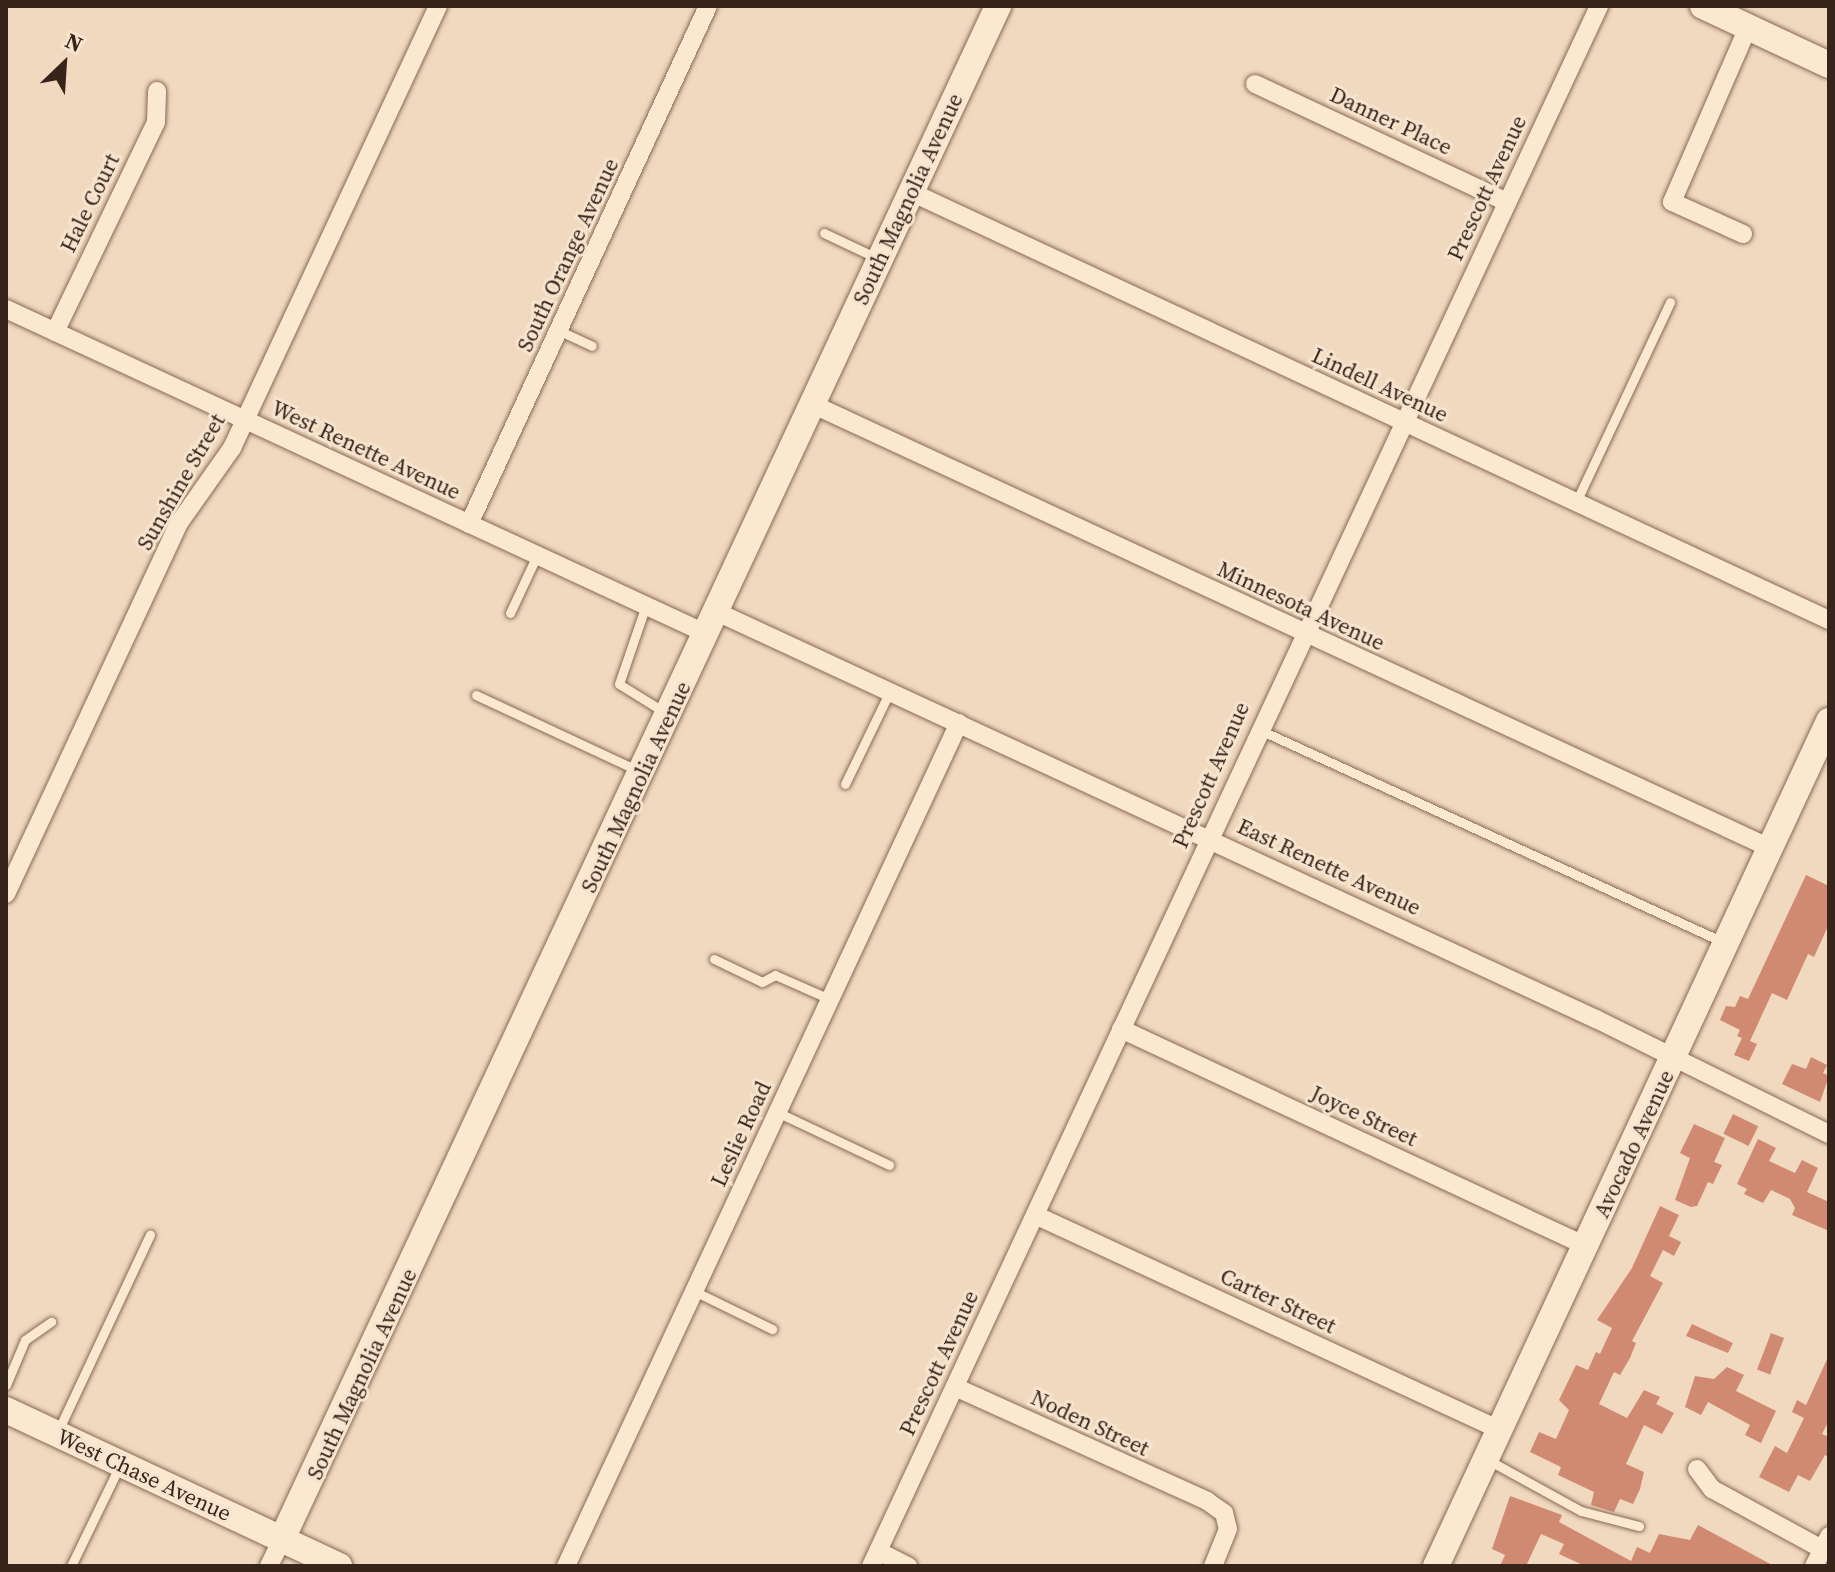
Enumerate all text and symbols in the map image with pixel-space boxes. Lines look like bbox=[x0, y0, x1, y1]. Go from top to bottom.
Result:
north arrow bbox=[24, 24, 104, 104]
text: N bbox=[61, 25, 88, 59]
street label: Danner Place bbox=[1326, 81, 1456, 161]
street label: South Magnolia Avenue bbox=[847, 89, 969, 309]
street label: Prescott Avenue bbox=[1442, 111, 1532, 265]
street label: Hale Court bbox=[55, 149, 125, 257]
street label: South Orange Avenue bbox=[512, 154, 624, 356]
street label: Lindell Avenue bbox=[1308, 342, 1452, 428]
street label: West Renette Avenue bbox=[267, 395, 465, 505]
street label: Sunshine Street bbox=[131, 409, 231, 555]
street label: Minnesota Avenue bbox=[1213, 556, 1389, 656]
street label: South Magnolia Avenue bbox=[575, 677, 697, 897]
street label: Prescott Avenue bbox=[1167, 698, 1255, 852]
street label: East Renette Avenue bbox=[1233, 813, 1425, 921]
street label: Avocado Avenue bbox=[1588, 1066, 1680, 1222]
street label: Leslie Road bbox=[705, 1077, 777, 1191]
street label: Joyce Street bbox=[1307, 1080, 1421, 1152]
street label: Carter Street bbox=[1216, 1263, 1340, 1339]
street label: South Magnolia Avenue bbox=[301, 1264, 423, 1484]
street label: Prescott Avenue bbox=[894, 1286, 984, 1440]
street label: Noden Street bbox=[1027, 1384, 1153, 1462]
street label: West Chase Avenue bbox=[53, 1423, 235, 1527]

